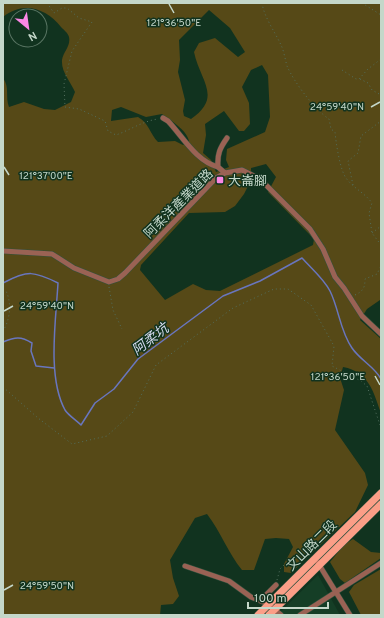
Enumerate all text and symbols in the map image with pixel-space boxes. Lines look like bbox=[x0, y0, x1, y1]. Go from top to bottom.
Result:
north arrow bbox=[8, 8, 48, 48]
text: 121°36'50"E bbox=[147, 17, 201, 30]
text: N bbox=[26, 28, 39, 44]
text: 24°59'40"N bbox=[310, 101, 364, 114]
street label: 阿柔洋產業道路 bbox=[141, 166, 217, 242]
text: 121°37'00"E bbox=[19, 170, 73, 183]
place label: 大崙腳 bbox=[228, 174, 267, 190]
marker: 大崙腳 bbox=[215, 175, 225, 185]
text: 24°59'40"N bbox=[20, 300, 74, 313]
water label: 阿柔坑 bbox=[129, 319, 174, 360]
text: 121°36'50"E bbox=[311, 371, 365, 384]
street label: 文山路二段 bbox=[283, 517, 341, 575]
text: 24°59'50"N bbox=[20, 580, 74, 593]
scale bar bbox=[248, 584, 328, 610]
text: 100 m bbox=[254, 591, 287, 607]

